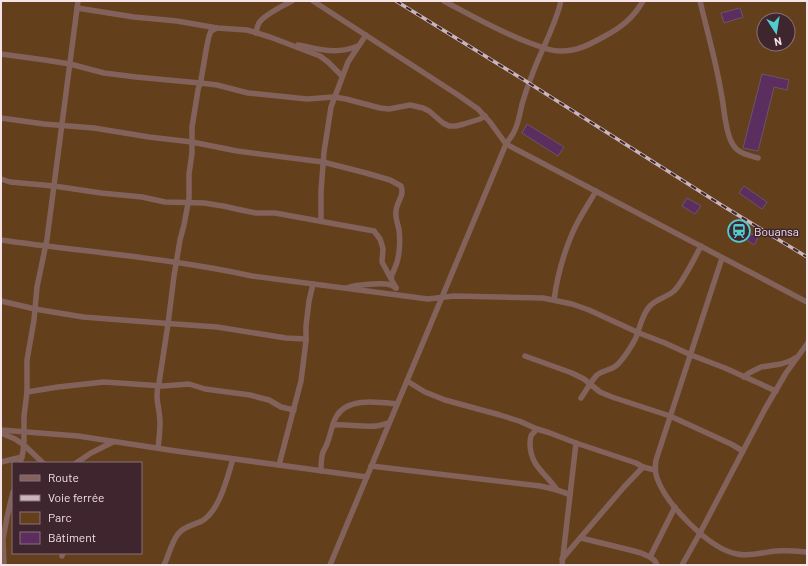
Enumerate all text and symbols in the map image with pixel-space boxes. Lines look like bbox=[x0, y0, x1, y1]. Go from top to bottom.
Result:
north arrow bbox=[756, 12, 796, 52]
text: N bbox=[773, 35, 783, 49]
station icon: Bouansa bbox=[726, 218, 752, 244]
place label: Bouansa bbox=[754, 224, 799, 238]
legend bbox=[12, 462, 142, 554]
text: Route bbox=[48, 470, 79, 484]
text: Voie ferrée bbox=[48, 490, 104, 504]
text: Parc bbox=[48, 510, 72, 524]
text: Bâtiment bbox=[48, 530, 96, 544]

